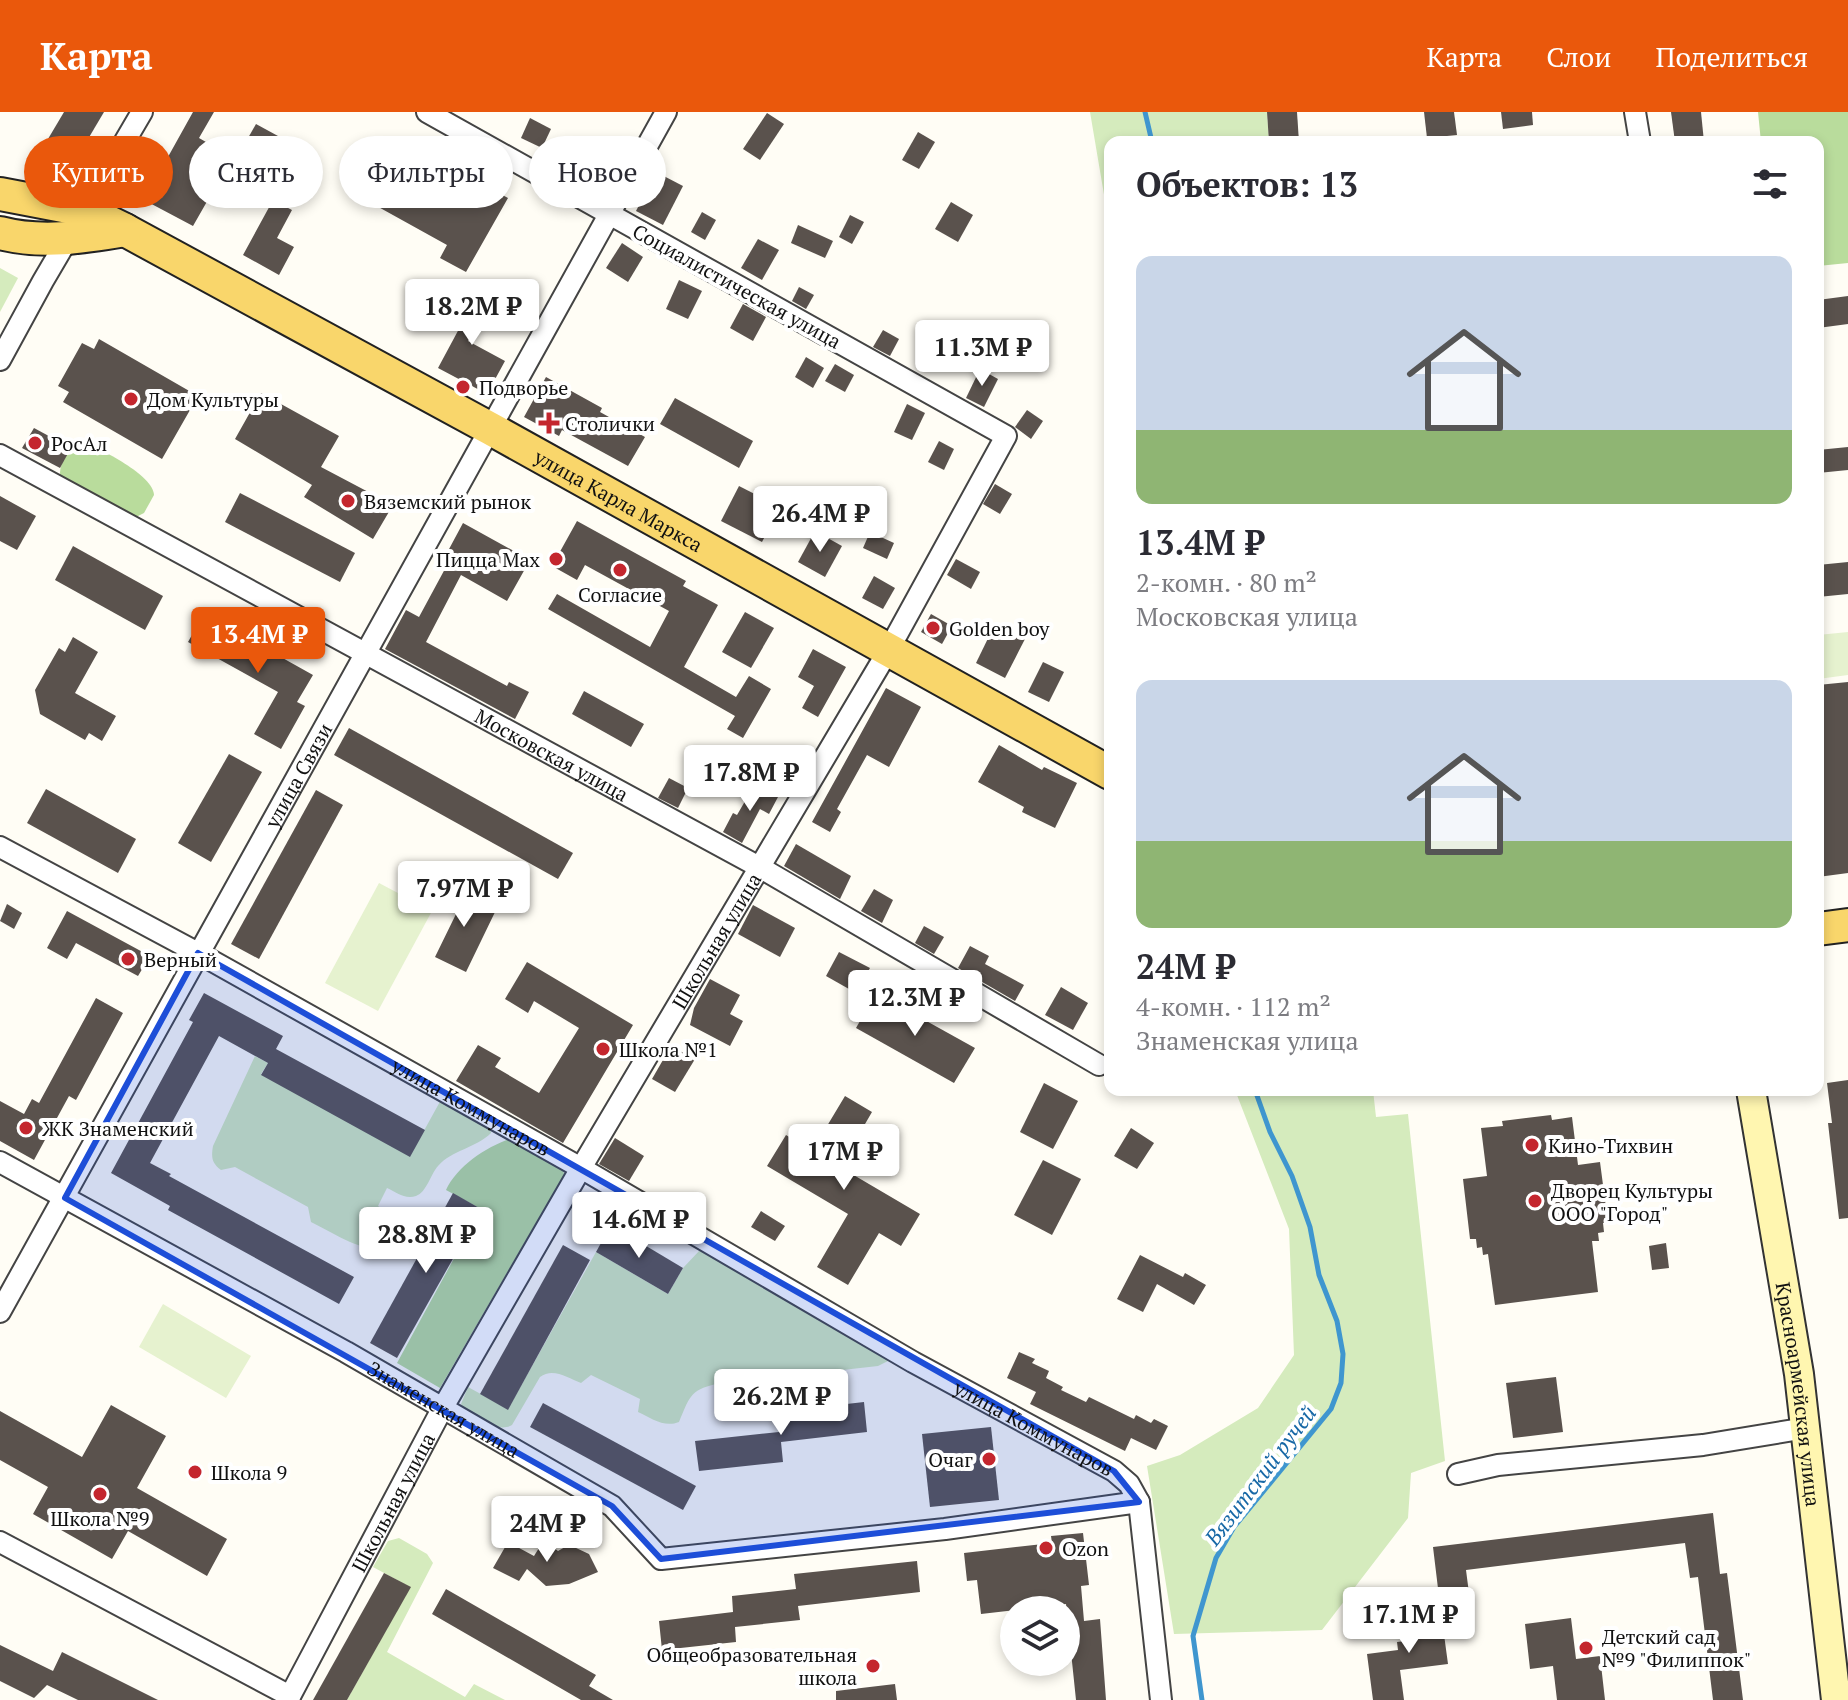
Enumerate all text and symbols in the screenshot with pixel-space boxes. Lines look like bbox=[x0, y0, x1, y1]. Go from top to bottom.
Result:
text: Карта bbox=[40, 31, 153, 81]
text: Карта bbox=[1427, 38, 1502, 75]
text: Слои bbox=[1546, 38, 1611, 75]
text: Поделиться bbox=[1655, 38, 1808, 75]
chip: Купить bbox=[24, 136, 173, 208]
chip: Снять bbox=[189, 136, 323, 208]
chip: Фильтры bbox=[339, 136, 513, 208]
chip: Новое bbox=[529, 136, 666, 208]
text: Объектов: 13 bbox=[1136, 162, 1358, 207]
icon: filters bbox=[1748, 162, 1792, 206]
street label: Социалистическая улица bbox=[628, 217, 846, 355]
pin: 18.2M ₽ bbox=[398, 279, 546, 347]
text: 18.2M ₽ bbox=[423, 288, 521, 322]
icon: home bbox=[1392, 308, 1536, 452]
pin: 11.3M ₽ bbox=[908, 320, 1056, 388]
text: 11.3M ₽ bbox=[933, 329, 1031, 363]
place label: Подворье bbox=[479, 374, 568, 401]
marker: Подворье bbox=[454, 378, 472, 396]
place label: Дом Культуры bbox=[147, 386, 279, 413]
marker: Дом Культуры bbox=[122, 390, 140, 408]
place label: Столички bbox=[565, 410, 655, 437]
marker: Столички bbox=[540, 414, 558, 432]
place label: РосАл bbox=[51, 430, 107, 457]
marker: РосАл bbox=[26, 434, 44, 452]
street label: улица Карла Маркса bbox=[529, 442, 708, 558]
pin: 26.4M ₽ bbox=[746, 486, 894, 554]
place label: Вяземский рынок bbox=[364, 488, 531, 515]
marker: Вяземский рынок bbox=[339, 492, 357, 510]
text: 26.4M ₽ bbox=[771, 495, 869, 529]
text: 13.4M ₽ bbox=[1136, 520, 1264, 565]
place label: Пицца Max bbox=[436, 546, 541, 573]
marker: Пицца Max bbox=[547, 550, 565, 568]
marker: Согласие bbox=[611, 561, 629, 579]
text: 2-комн. · 80 m² bbox=[1136, 565, 1317, 599]
place label: Согласие bbox=[578, 581, 662, 608]
text: Московская улица bbox=[1136, 599, 1358, 633]
pin: 13.4M ₽ bbox=[184, 607, 332, 675]
place label: Golden boy bbox=[949, 615, 1050, 642]
text: 13.4M ₽ bbox=[209, 616, 307, 650]
marker: Golden boy bbox=[924, 619, 942, 637]
street label: Московская улица bbox=[470, 702, 633, 807]
street label: улица Связи bbox=[258, 718, 338, 833]
icon: home bbox=[1392, 732, 1536, 876]
pin: 17.8M ₽ bbox=[676, 745, 824, 813]
text: 17.8M ₽ bbox=[702, 754, 798, 788]
pin: 7.97M ₽ bbox=[390, 861, 538, 929]
street label: Школьная улица bbox=[665, 867, 767, 1014]
text: 7.97M ₽ bbox=[416, 870, 512, 904]
text: 24M ₽ bbox=[1136, 944, 1234, 989]
place label: Верный bbox=[144, 946, 217, 973]
marker: Верный bbox=[119, 950, 137, 968]
pin: 12.3M ₽ bbox=[841, 970, 989, 1038]
text: 12.3M ₽ bbox=[866, 979, 964, 1013]
text: 4-комн. · 112 m² bbox=[1136, 989, 1331, 1023]
text: Знаменская улица bbox=[1136, 1023, 1359, 1057]
place label: Школа №1 bbox=[619, 1036, 718, 1063]
marker: Школа №1 bbox=[594, 1040, 612, 1058]
street label: улица Коммунаров bbox=[386, 1051, 556, 1162]
place label: ЖК Знаменский bbox=[42, 1115, 194, 1142]
marker: ЖК Знаменский bbox=[17, 1119, 35, 1137]
pin: 17M ₽ bbox=[788, 1124, 900, 1192]
place label: Кино-Тихвин bbox=[1548, 1132, 1673, 1159]
text: 17M ₽ bbox=[806, 1133, 882, 1167]
marker: Кино-Тихвин bbox=[1523, 1136, 1541, 1154]
place label: Дворец Культуры ООО "Город" bbox=[1551, 1177, 1713, 1227]
pin: 14.6M ₽ bbox=[565, 1192, 713, 1260]
marker: Дворец Культуры ООО "Город" bbox=[1526, 1192, 1544, 1210]
text: 14.6M ₽ bbox=[590, 1201, 688, 1235]
pin: 28.8M ₽ bbox=[352, 1207, 500, 1275]
text: 28.8M ₽ bbox=[377, 1216, 475, 1250]
street label: Красноармейская улица bbox=[1770, 1280, 1827, 1508]
street label: Знаменская улица bbox=[363, 1354, 525, 1463]
pin: 26.2M ₽ bbox=[707, 1369, 855, 1437]
street label: улица Коммунаров bbox=[948, 1373, 1119, 1482]
text: 26.2M ₽ bbox=[732, 1378, 830, 1412]
water label: Вязитский ручей bbox=[1197, 1399, 1322, 1552]
street label: Школьная улица bbox=[345, 1428, 441, 1576]
place label: Очаг bbox=[928, 1446, 973, 1473]
marker: Очаг bbox=[980, 1450, 998, 1468]
place label: Школа 9 bbox=[211, 1459, 287, 1486]
marker: Школа 9 bbox=[186, 1463, 204, 1481]
marker: Школа №9 bbox=[91, 1485, 109, 1503]
pin: 24M ₽ bbox=[491, 1496, 603, 1564]
place label: Школа №9 bbox=[51, 1505, 149, 1532]
text: 24M ₽ bbox=[509, 1505, 585, 1539]
place label: Ozon bbox=[1062, 1535, 1109, 1562]
marker: Ozon bbox=[1037, 1539, 1055, 1557]
pin: 17.1M ₽ bbox=[1335, 1587, 1483, 1655]
map controls bbox=[1000, 1596, 1080, 1676]
button: layers bbox=[1000, 1596, 1080, 1676]
text: 17.1M ₽ bbox=[1361, 1596, 1457, 1630]
place label: Детский сад №9 "Филиппок" bbox=[1602, 1623, 1751, 1673]
marker: Детский сад №9 "Филиппок" bbox=[1577, 1639, 1595, 1657]
place label: Общеобразовательная школа bbox=[646, 1641, 857, 1691]
marker: Общеобразовательная школа bbox=[864, 1657, 882, 1675]

